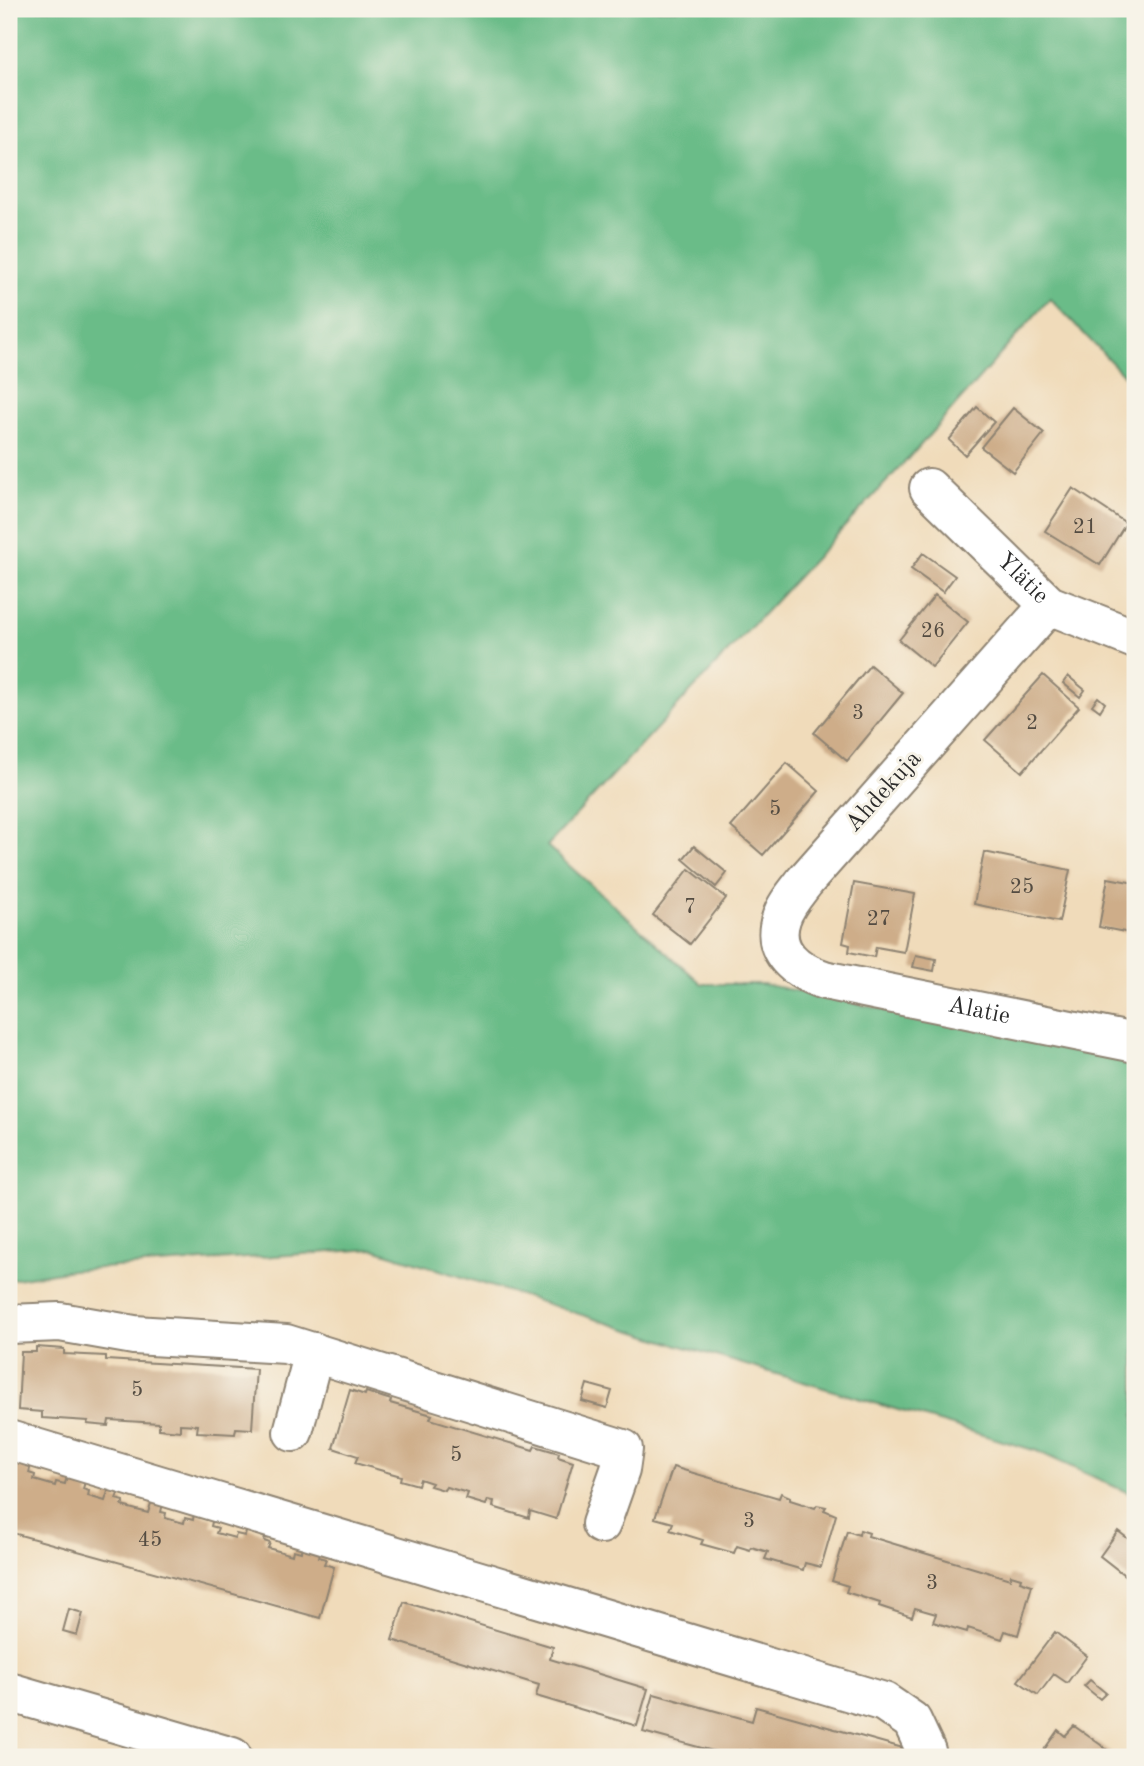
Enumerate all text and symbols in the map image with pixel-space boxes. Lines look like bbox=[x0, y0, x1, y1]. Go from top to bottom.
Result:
house number: 21 bbox=[1073, 517, 1097, 538]
street label: Ylätie bbox=[992, 549, 1053, 609]
house number: 26 bbox=[921, 621, 945, 642]
house number: 3 bbox=[852, 703, 864, 724]
house number: 2 bbox=[1026, 713, 1038, 734]
street label: Ahdekuja bbox=[842, 747, 926, 837]
house number: 5 bbox=[769, 799, 781, 820]
house number: 25 bbox=[1010, 877, 1034, 898]
house number: 7 bbox=[684, 897, 696, 918]
house number: 27 bbox=[867, 909, 891, 930]
street label: Alatie bbox=[946, 993, 1012, 1029]
house number: 5 bbox=[131, 1380, 143, 1401]
house number: 5 bbox=[450, 1445, 462, 1466]
house number: 3 bbox=[743, 1511, 755, 1532]
house number: 45 bbox=[138, 1530, 162, 1551]
house number: 3 bbox=[926, 1573, 938, 1594]

